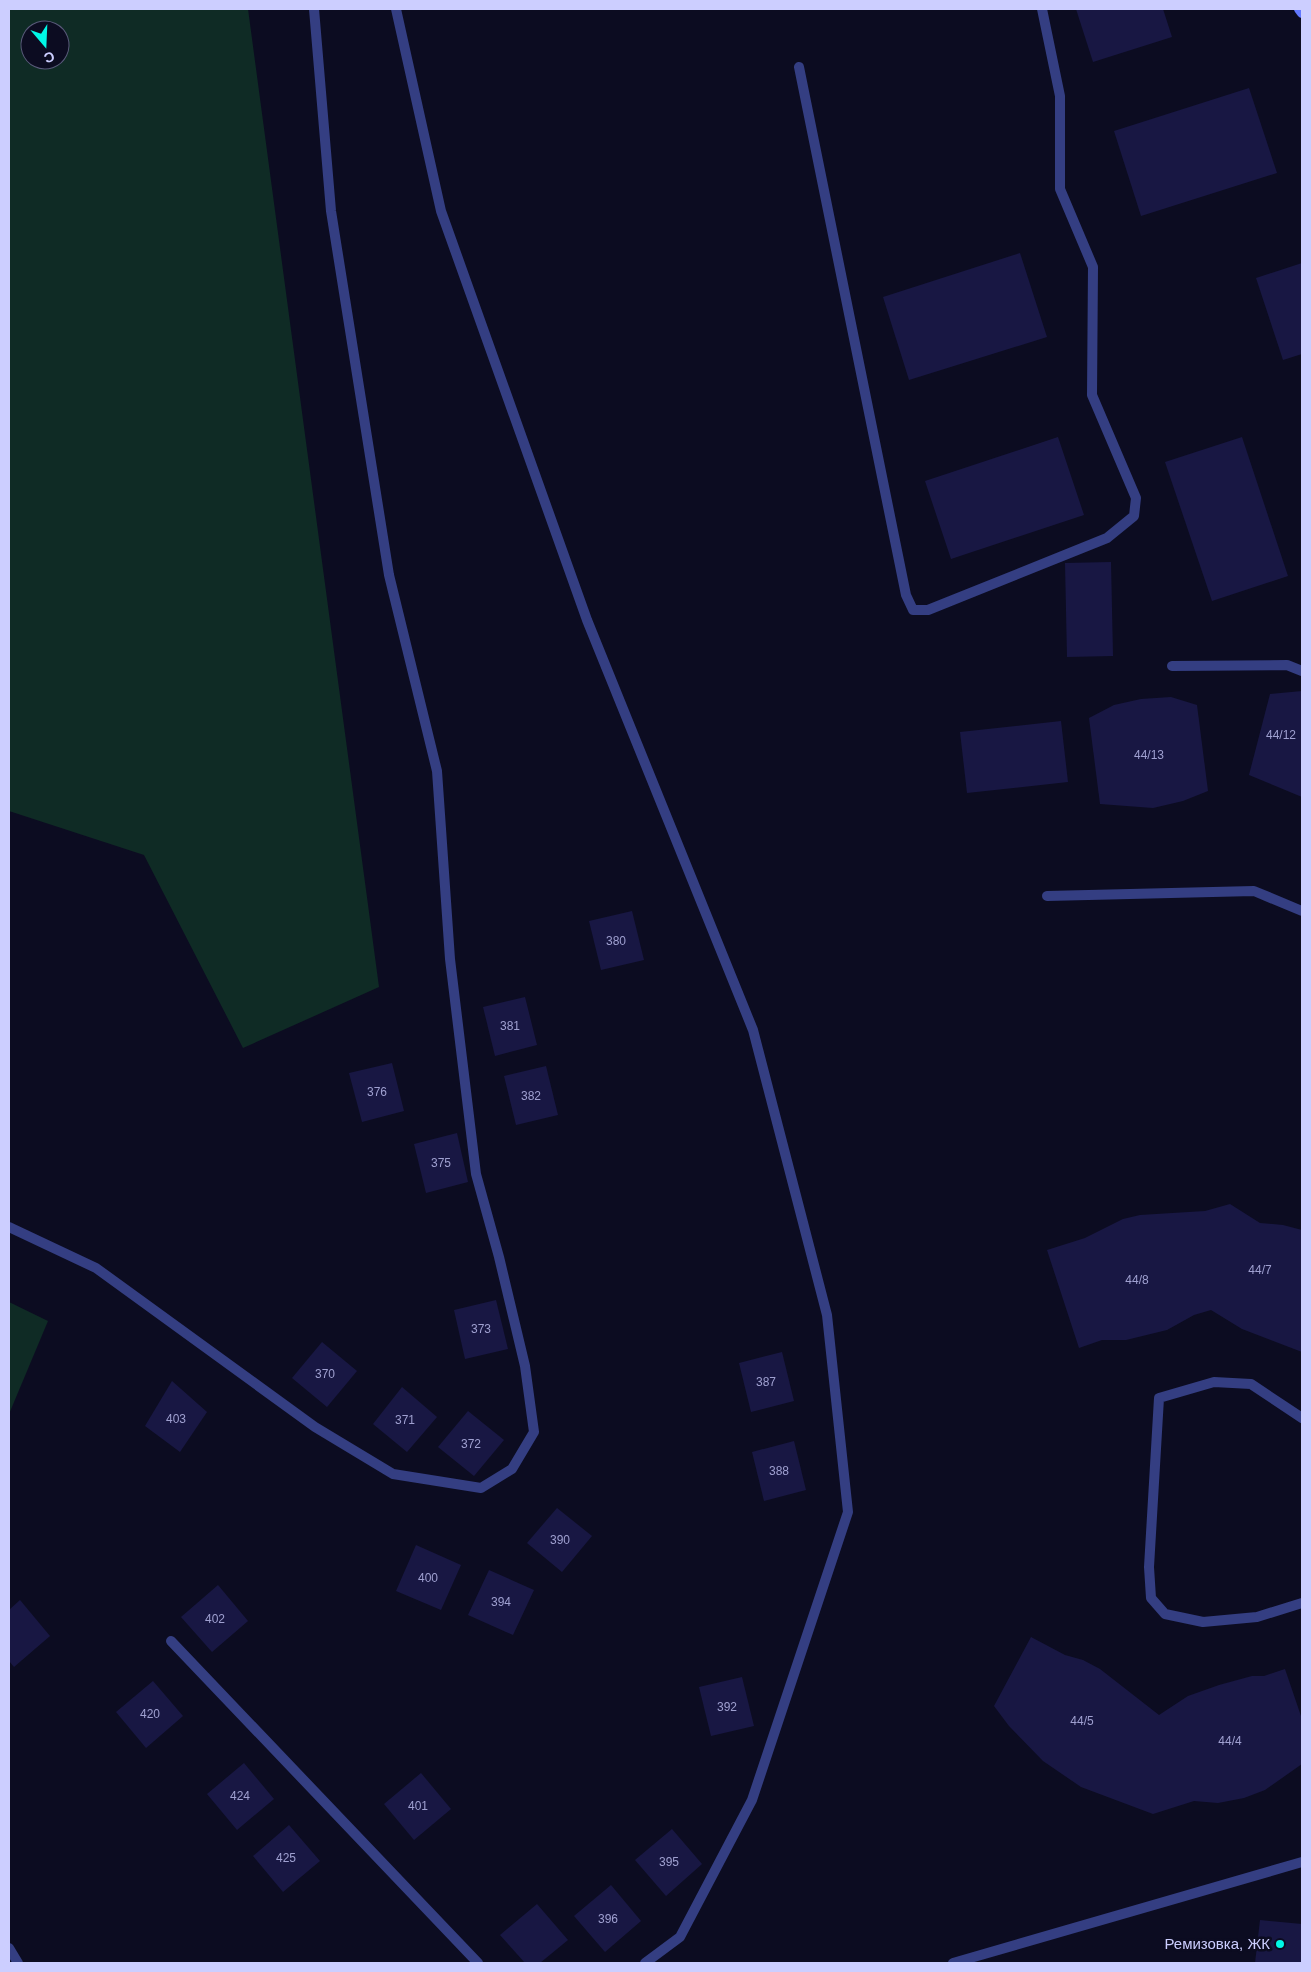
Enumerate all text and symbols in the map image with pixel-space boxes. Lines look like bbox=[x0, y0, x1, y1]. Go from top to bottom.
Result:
north arrow bbox=[20, 20, 70, 70]
text: С bbox=[42, 48, 57, 67]
house number: 44/12 bbox=[1266, 728, 1296, 742]
house number: 44/13 bbox=[1134, 748, 1164, 762]
house number: 380 bbox=[606, 934, 626, 948]
house number: 381 bbox=[500, 1019, 520, 1033]
house number: 376 bbox=[367, 1085, 387, 1099]
house number: 382 bbox=[521, 1089, 541, 1103]
house number: 375 bbox=[431, 1156, 451, 1170]
house number: 44/7 bbox=[1248, 1263, 1272, 1277]
house number: 44/8 bbox=[1125, 1273, 1149, 1287]
house number: 373 bbox=[471, 1322, 491, 1336]
house number: 370 bbox=[315, 1367, 335, 1381]
house number: 387 bbox=[756, 1375, 776, 1389]
house number: 403 bbox=[166, 1412, 186, 1426]
house number: 371 bbox=[395, 1413, 415, 1427]
house number: 372 bbox=[461, 1437, 481, 1451]
house number: 388 bbox=[769, 1464, 789, 1478]
house number: 390 bbox=[550, 1533, 570, 1547]
house number: 400 bbox=[418, 1571, 438, 1585]
house number: 394 bbox=[491, 1595, 511, 1609]
house number: 402 bbox=[205, 1612, 225, 1626]
house number: 392 bbox=[717, 1700, 737, 1714]
house number: 420 bbox=[140, 1707, 160, 1721]
house number: 44/5 bbox=[1070, 1714, 1094, 1728]
house number: 44/4 bbox=[1218, 1734, 1242, 1748]
house number: 424 bbox=[230, 1789, 250, 1803]
house number: 401 bbox=[408, 1799, 428, 1813]
house number: 425 bbox=[276, 1851, 296, 1865]
house number: 395 bbox=[659, 1855, 679, 1869]
house number: 396 bbox=[598, 1912, 618, 1926]
place label: Ремизовка, ЖК bbox=[1164, 1935, 1270, 1952]
marker: Ремизовка, ЖК bbox=[1274, 1938, 1286, 1950]

